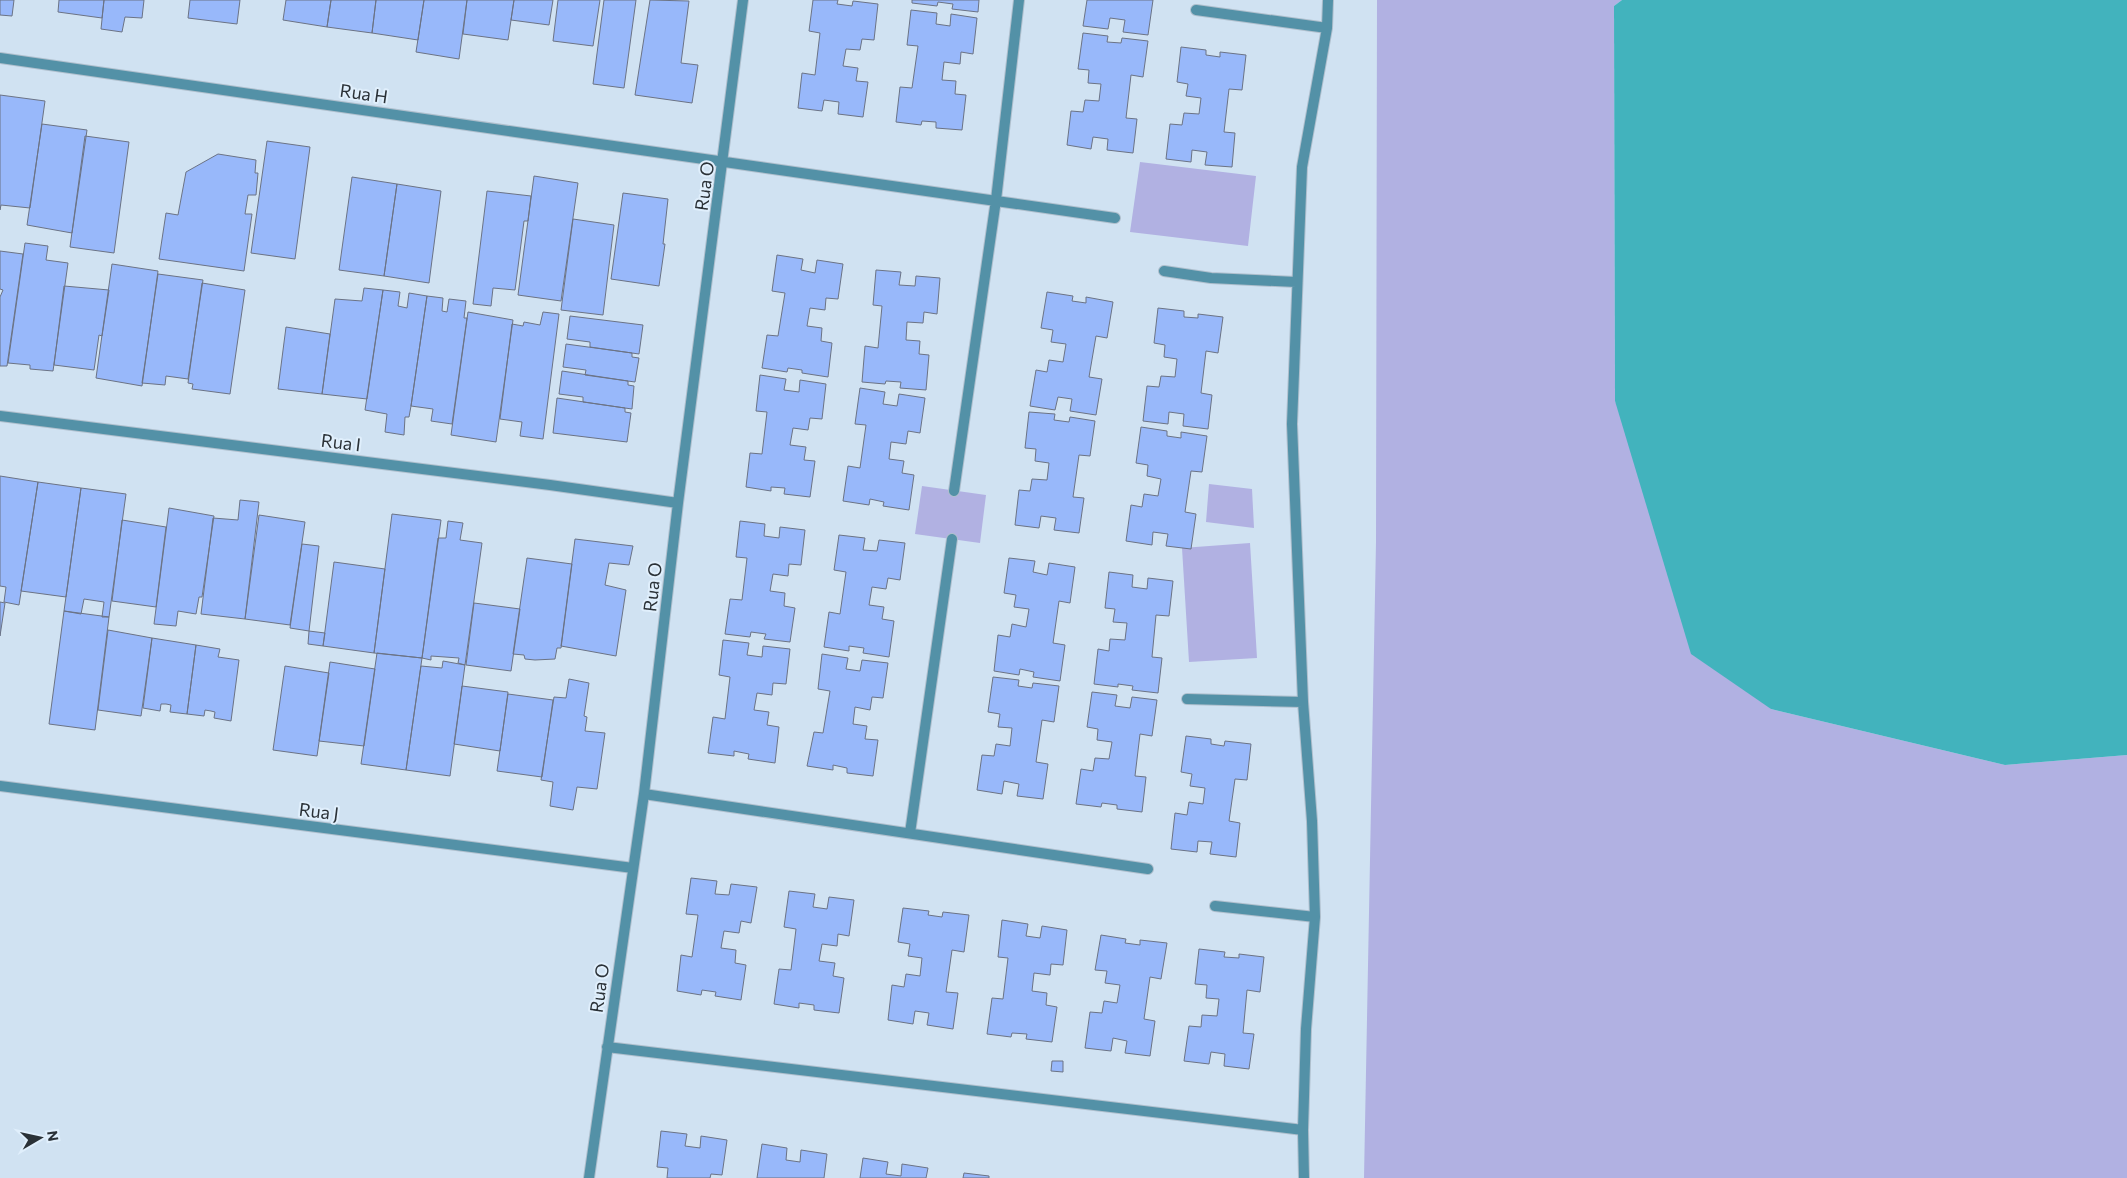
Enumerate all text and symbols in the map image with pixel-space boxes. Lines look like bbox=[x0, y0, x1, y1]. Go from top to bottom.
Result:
street label: Rua H bbox=[339, 79, 389, 107]
street label: Rua O bbox=[690, 160, 718, 212]
street label: Rua I bbox=[320, 429, 362, 455]
street label: Rua O bbox=[638, 561, 666, 613]
street label: Rua J bbox=[298, 798, 340, 824]
street label: Rua O bbox=[585, 962, 613, 1014]
north arrow bbox=[15, 1113, 65, 1163]
text: N bbox=[44, 1129, 63, 1142]

